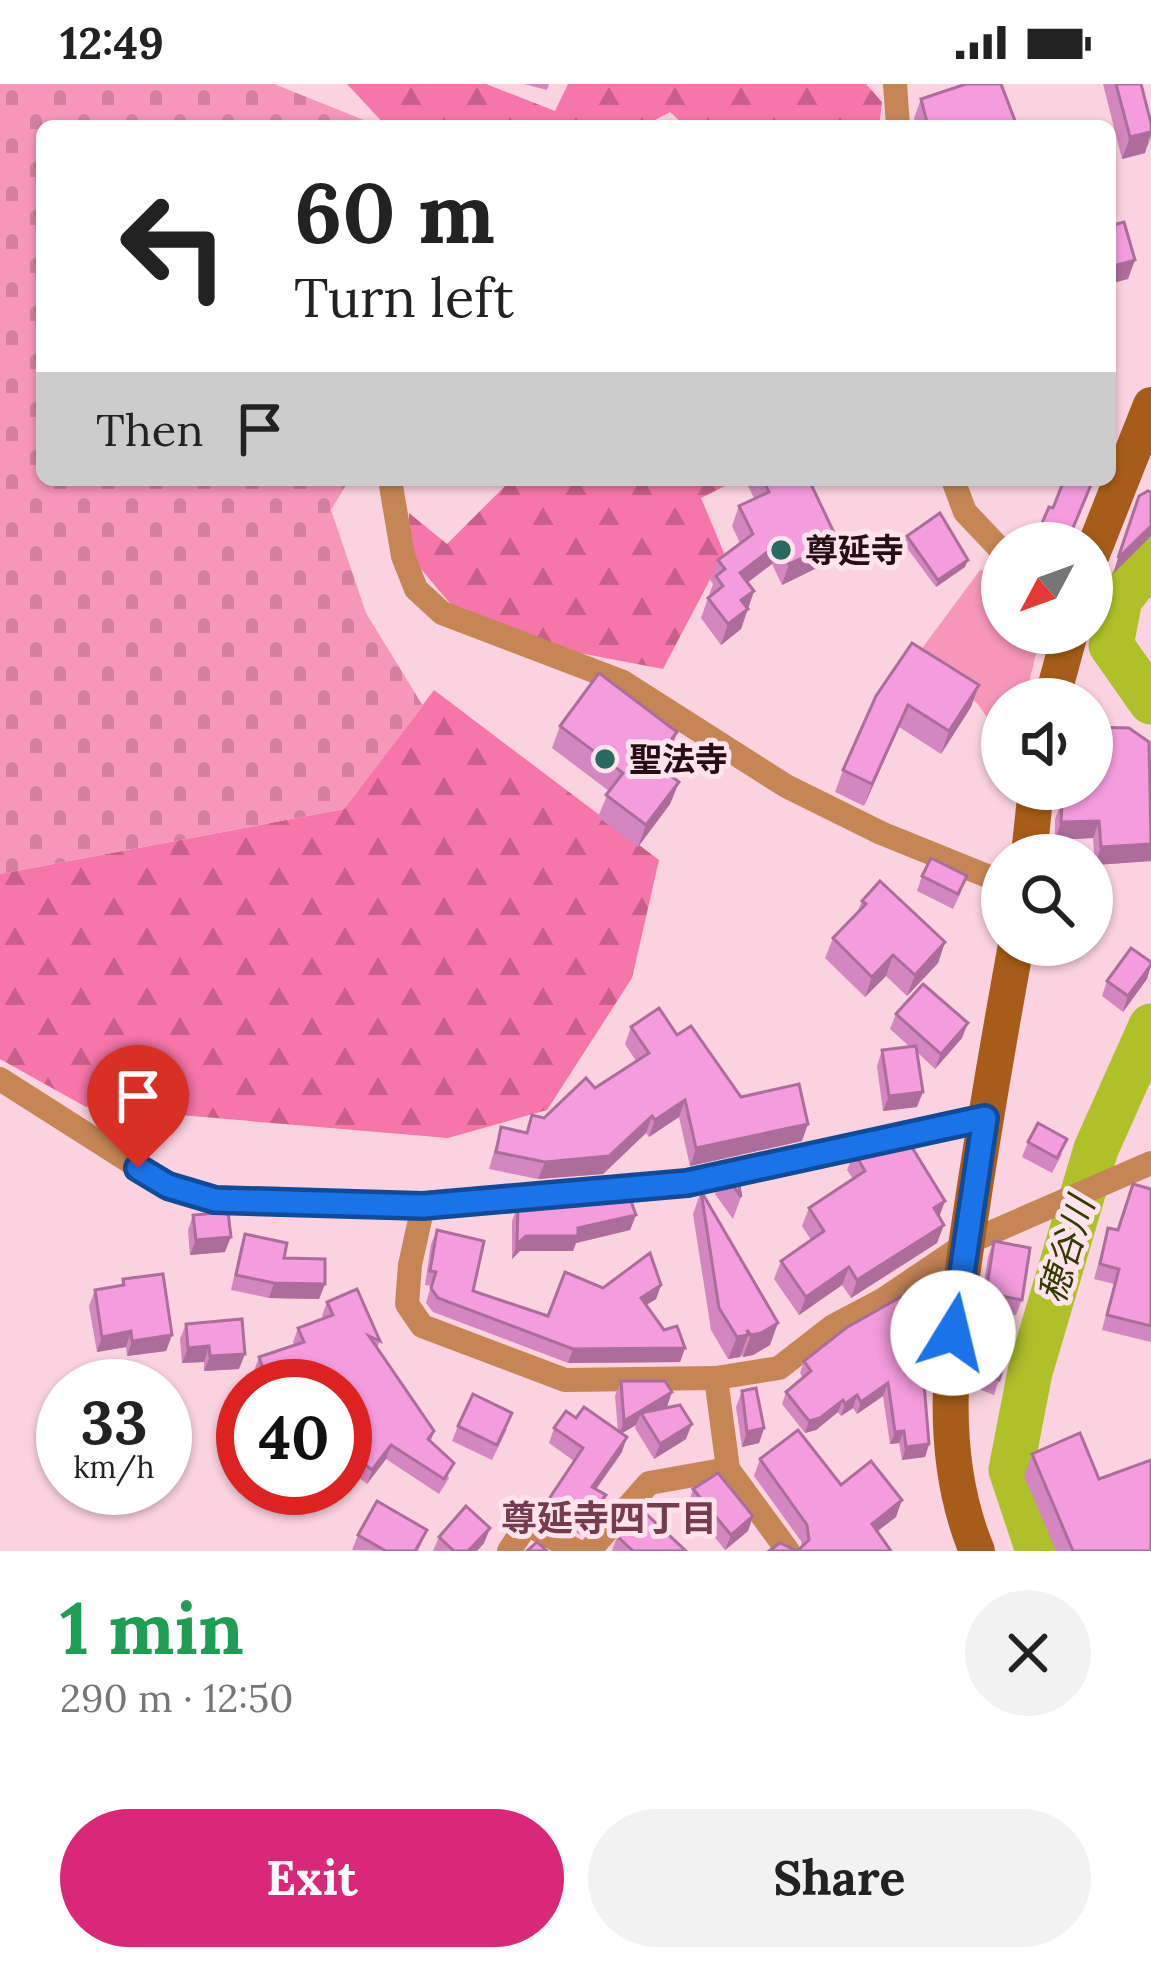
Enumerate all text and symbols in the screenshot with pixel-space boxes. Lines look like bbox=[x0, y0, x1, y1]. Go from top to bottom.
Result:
text: 12:49 bbox=[60, 14, 164, 71]
text: 60 m bbox=[294, 158, 495, 266]
icon: left bbox=[96, 168, 252, 324]
text: Turn left bbox=[294, 263, 514, 332]
icon: arrive bbox=[227, 396, 293, 462]
text: Then bbox=[96, 401, 203, 458]
north arrow bbox=[981, 522, 1113, 654]
map controls bbox=[981, 522, 1113, 966]
place label: 尊延寺 bbox=[805, 529, 904, 571]
marker: 尊延寺 bbox=[768, 537, 794, 563]
button: sound bbox=[981, 678, 1113, 810]
place label: 聖法寺 bbox=[629, 738, 728, 780]
marker: 聖法寺 bbox=[592, 746, 618, 772]
button: search bbox=[981, 834, 1113, 966]
pin bbox=[87, 1045, 189, 1168]
icon: arrive bbox=[105, 1063, 171, 1129]
water label: 穂谷川 bbox=[1028, 1188, 1105, 1308]
position arrow bbox=[890, 1270, 1016, 1396]
speed limit sign: 40 bbox=[216, 1359, 372, 1515]
text: 33 bbox=[80, 1384, 148, 1460]
text: km/h bbox=[73, 1448, 155, 1486]
district label: 尊延寺四丁目 bbox=[501, 1495, 717, 1541]
text: 1 min bbox=[60, 1582, 244, 1674]
button: close bbox=[965, 1590, 1091, 1716]
text: 290 m · 12:50 bbox=[60, 1673, 293, 1723]
button: Exit bbox=[60, 1809, 564, 1947]
button: Share bbox=[588, 1809, 1091, 1947]

